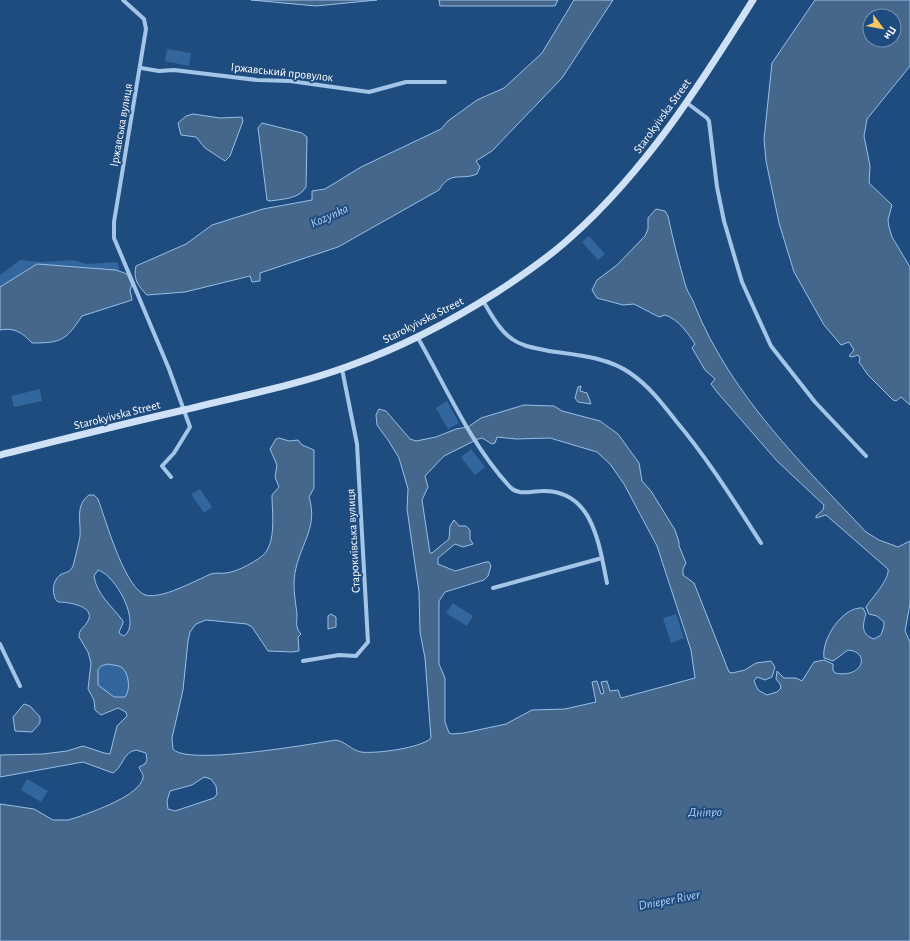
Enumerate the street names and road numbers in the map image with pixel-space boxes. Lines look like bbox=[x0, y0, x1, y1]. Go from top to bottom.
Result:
street label: Іржавський провулок bbox=[230, 61, 334, 84]
street label: Starokyivska Street bbox=[631, 76, 694, 156]
street label: Іржавська вулиця bbox=[108, 82, 135, 168]
street label: Starokyivska Street bbox=[381, 294, 466, 346]
street label: Starokyivska Street bbox=[73, 398, 162, 433]
street label: Старокиївська вулиця bbox=[344, 488, 363, 594]

